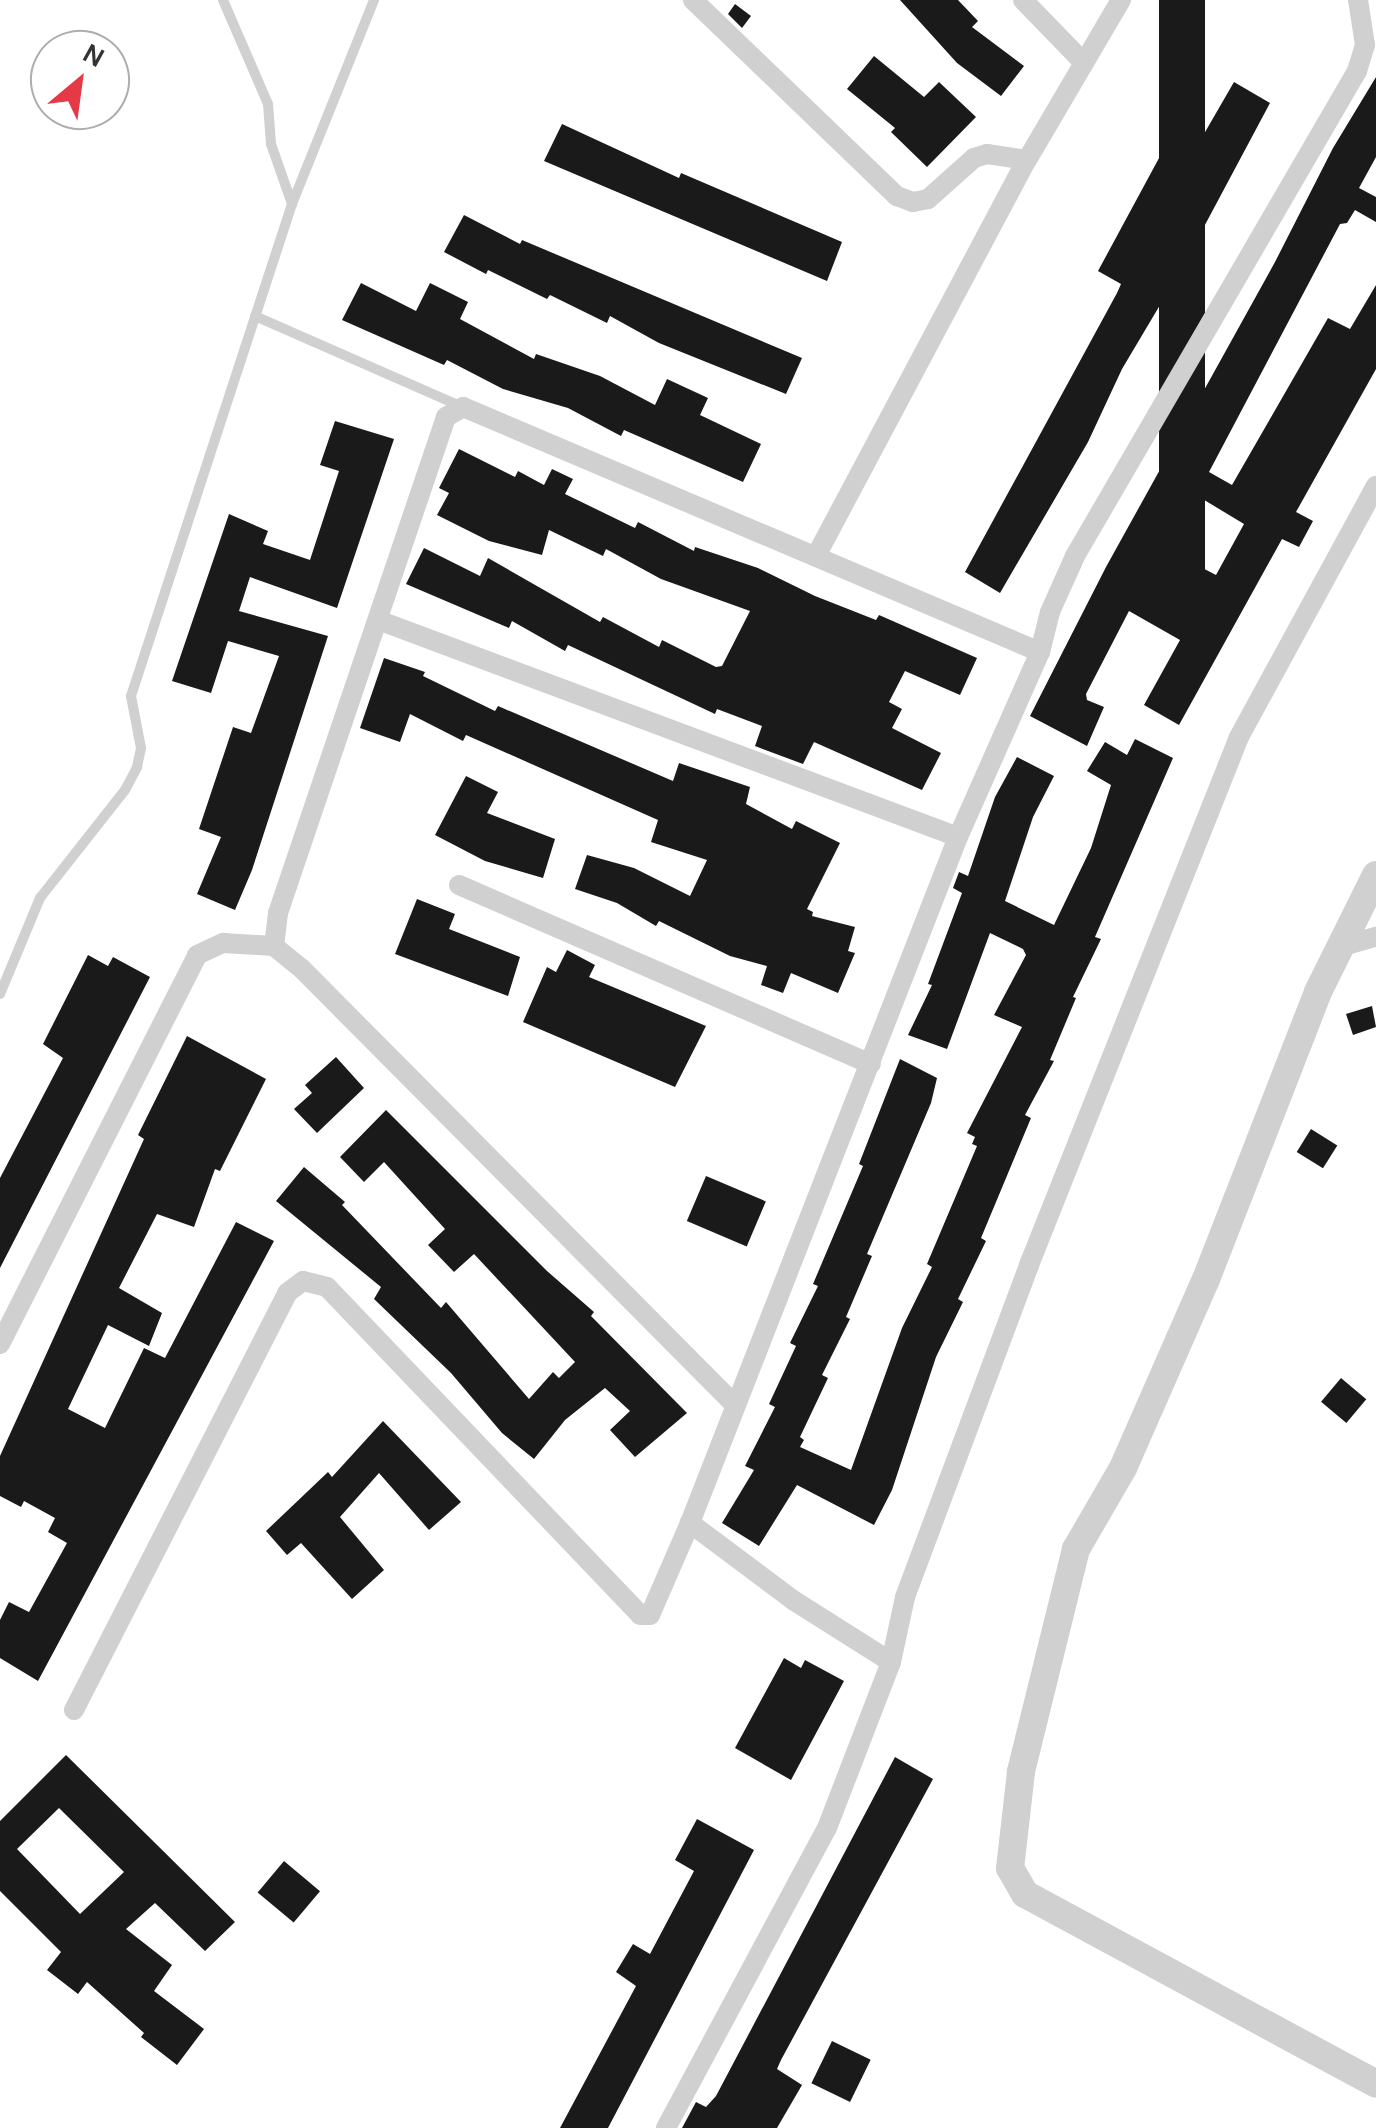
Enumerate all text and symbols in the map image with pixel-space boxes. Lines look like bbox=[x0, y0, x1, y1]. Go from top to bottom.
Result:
north arrow bbox=[30, 30, 130, 130]
text: N bbox=[77, 36, 111, 74]

